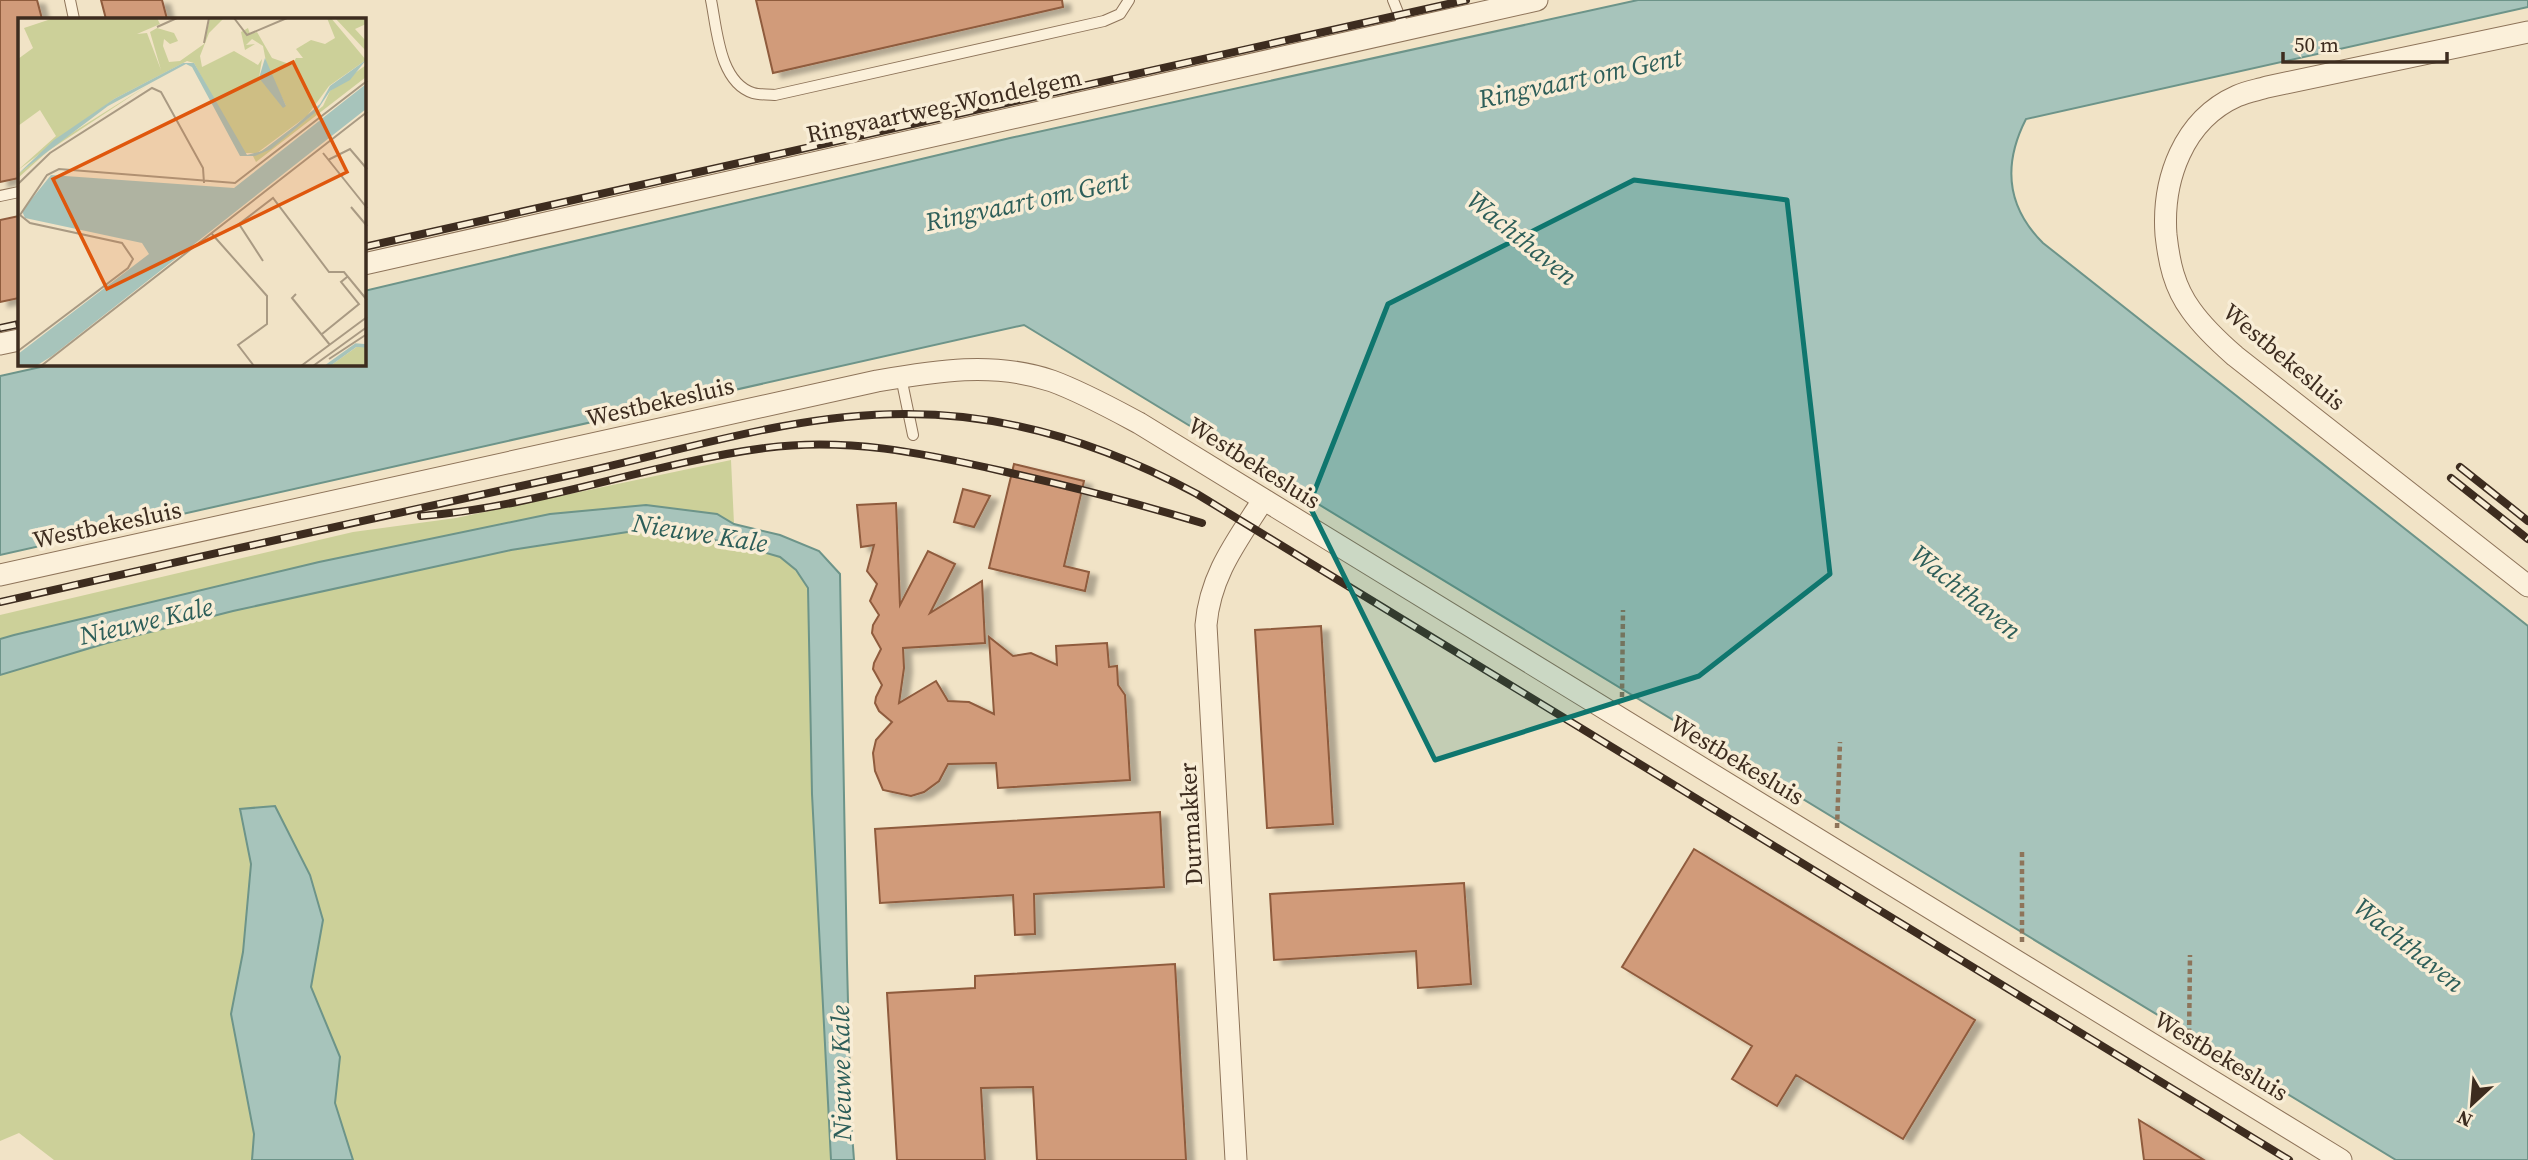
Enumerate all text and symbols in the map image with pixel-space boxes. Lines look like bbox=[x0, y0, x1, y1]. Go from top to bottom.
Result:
inset map bbox=[18, 18, 366, 366]
scale bar bbox=[2283, 21, 2448, 65]
text: 50 m bbox=[2294, 30, 2339, 59]
water label: Ringvaart om Gent bbox=[1474, 39, 1686, 117]
street label: Ringvaartweg-Wondelgem bbox=[803, 60, 1085, 151]
water label: Ringvaart om Gent bbox=[921, 162, 1133, 240]
water label: Wachthaven bbox=[1459, 182, 1585, 294]
street label: Westbekesluis bbox=[2216, 295, 2353, 418]
street label: Westbekesluis bbox=[582, 368, 737, 435]
street label: Westbekesluis bbox=[1181, 409, 1327, 517]
street label: Westbekesluis bbox=[30, 493, 184, 556]
water label: Nieuwe Kale bbox=[629, 504, 770, 561]
water label: Wachthaven bbox=[1903, 536, 2029, 648]
water label: Nieuwe Kale bbox=[75, 588, 217, 654]
street label: Westbekesluis bbox=[1664, 706, 1811, 813]
street label: Durmakker bbox=[1171, 762, 1210, 886]
water label: Wachthaven bbox=[2346, 889, 2472, 1001]
street label: Westbekesluis bbox=[2148, 1002, 2295, 1109]
water label: Nieuwe Kale bbox=[822, 1004, 860, 1142]
north arrow bbox=[2437, 1069, 2507, 1139]
text: N bbox=[2452, 1104, 2476, 1134]

